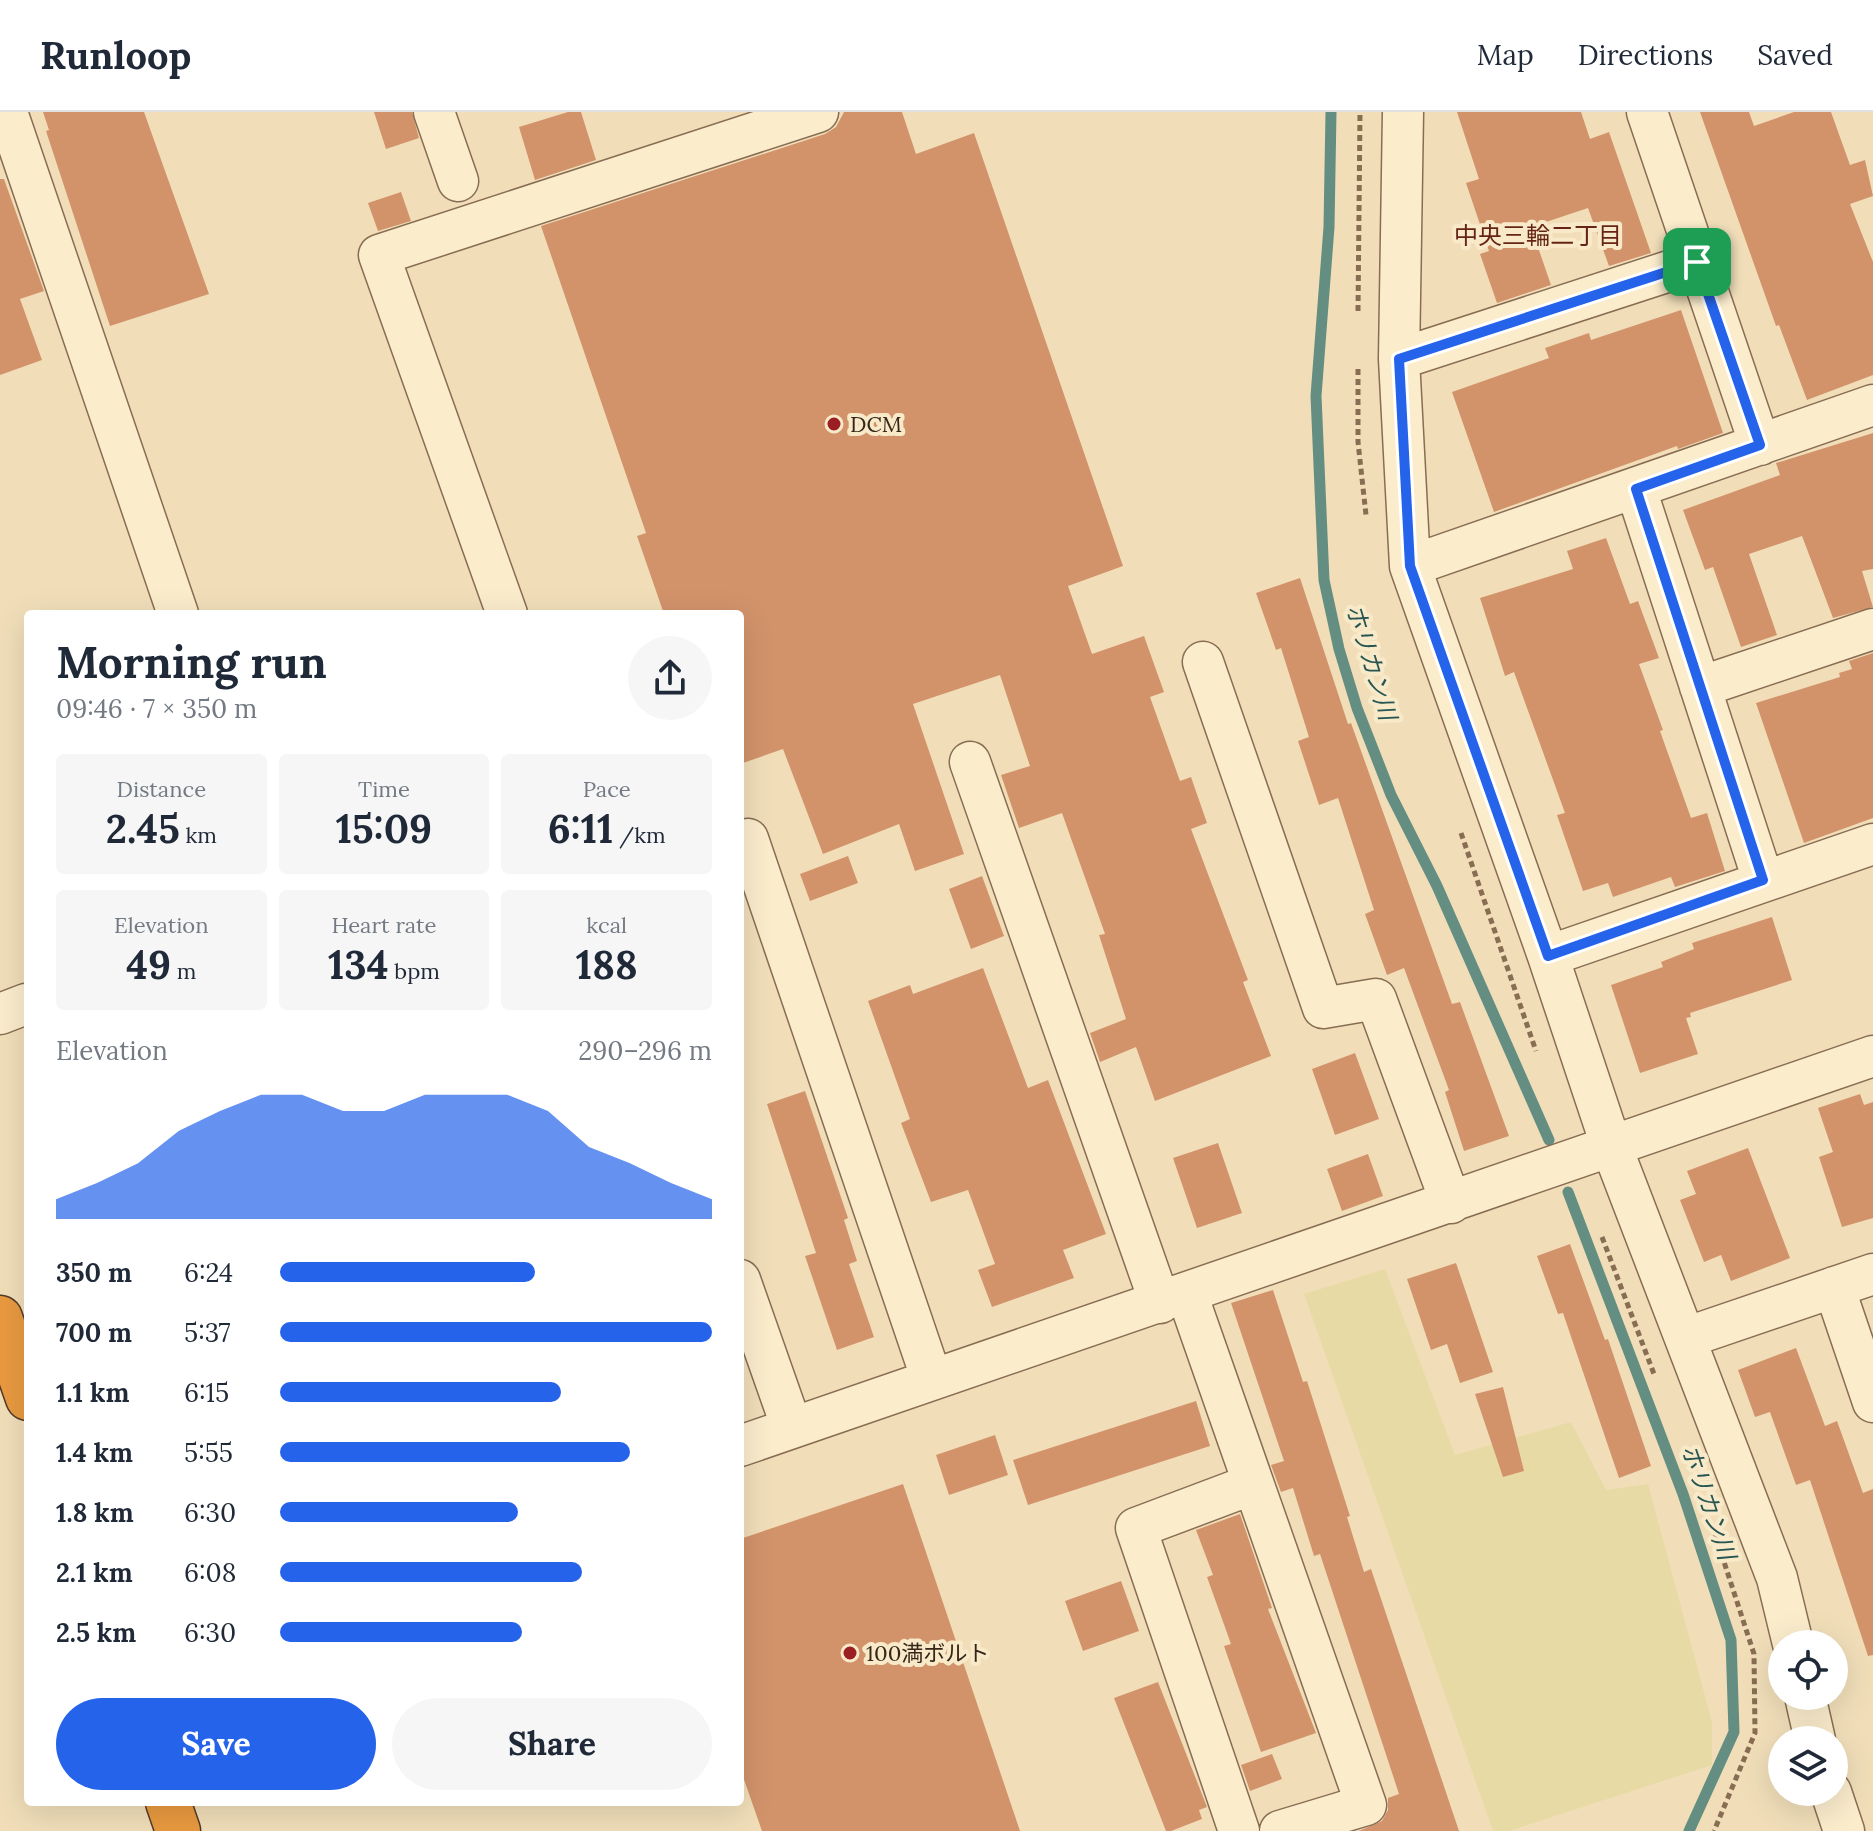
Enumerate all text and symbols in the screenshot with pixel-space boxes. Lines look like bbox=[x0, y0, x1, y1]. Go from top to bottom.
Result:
text: Runloop bbox=[40, 31, 191, 79]
text: Map bbox=[1477, 37, 1534, 73]
text: Directions bbox=[1578, 37, 1713, 73]
text: Saved bbox=[1757, 37, 1833, 73]
district label: 中央三輪二丁目 bbox=[1454, 220, 1622, 251]
pin bbox=[1663, 228, 1731, 296]
icon: arrive bbox=[1675, 240, 1719, 284]
place label: DCM bbox=[850, 410, 902, 438]
marker: DCM bbox=[825, 415, 843, 433]
water label: ホリカン川 bbox=[1339, 600, 1405, 727]
text: Morning run bbox=[56, 634, 327, 690]
button: share bbox=[628, 636, 712, 720]
text: 09:46 · 7 × 350 m bbox=[56, 692, 257, 725]
text: Distance bbox=[117, 775, 206, 803]
text: Time bbox=[358, 775, 410, 803]
text: Pace bbox=[583, 775, 631, 803]
text: 2.45 bbox=[106, 803, 180, 854]
text: 15:09 bbox=[336, 803, 432, 854]
text: 6:11 bbox=[548, 803, 613, 854]
text: km bbox=[180, 821, 217, 849]
text: /km bbox=[613, 821, 666, 849]
text: Elevation bbox=[114, 911, 209, 939]
text: Heart rate bbox=[332, 911, 436, 939]
text: kcal bbox=[586, 911, 627, 939]
text: 49 bbox=[126, 939, 171, 990]
text: 134 bbox=[328, 939, 389, 990]
text: 188 bbox=[576, 939, 638, 990]
text: m bbox=[171, 957, 197, 985]
text: bpm bbox=[389, 957, 440, 985]
text: Elevation bbox=[56, 1034, 168, 1067]
text: 290–296 m bbox=[578, 1034, 712, 1067]
text: 350 m bbox=[56, 1256, 132, 1289]
text: 6:24 bbox=[184, 1256, 233, 1289]
text: 700 m bbox=[56, 1316, 132, 1349]
text: 5:37 bbox=[184, 1316, 231, 1349]
text: 1.1 km bbox=[56, 1376, 129, 1409]
text: 6:15 bbox=[184, 1376, 229, 1409]
text: 1.4 km bbox=[56, 1436, 133, 1469]
text: 5:55 bbox=[184, 1436, 233, 1469]
water label: ホリカン川 bbox=[1674, 1440, 1744, 1566]
text: 1.8 km bbox=[56, 1496, 134, 1529]
text: 6:30 bbox=[184, 1496, 236, 1529]
text: 2.1 km bbox=[56, 1556, 133, 1589]
text: 6:08 bbox=[184, 1556, 236, 1589]
text: 2.5 km bbox=[56, 1616, 136, 1649]
text: 6:30 bbox=[184, 1616, 236, 1649]
map controls bbox=[1768, 1630, 1848, 1806]
button: locate bbox=[1768, 1630, 1848, 1710]
place label: 100満ボルト bbox=[866, 1639, 989, 1667]
marker: 100満ボルト bbox=[841, 1644, 859, 1662]
button: Save bbox=[56, 1698, 376, 1790]
button: Share bbox=[392, 1698, 712, 1790]
button: layers bbox=[1768, 1726, 1848, 1806]

